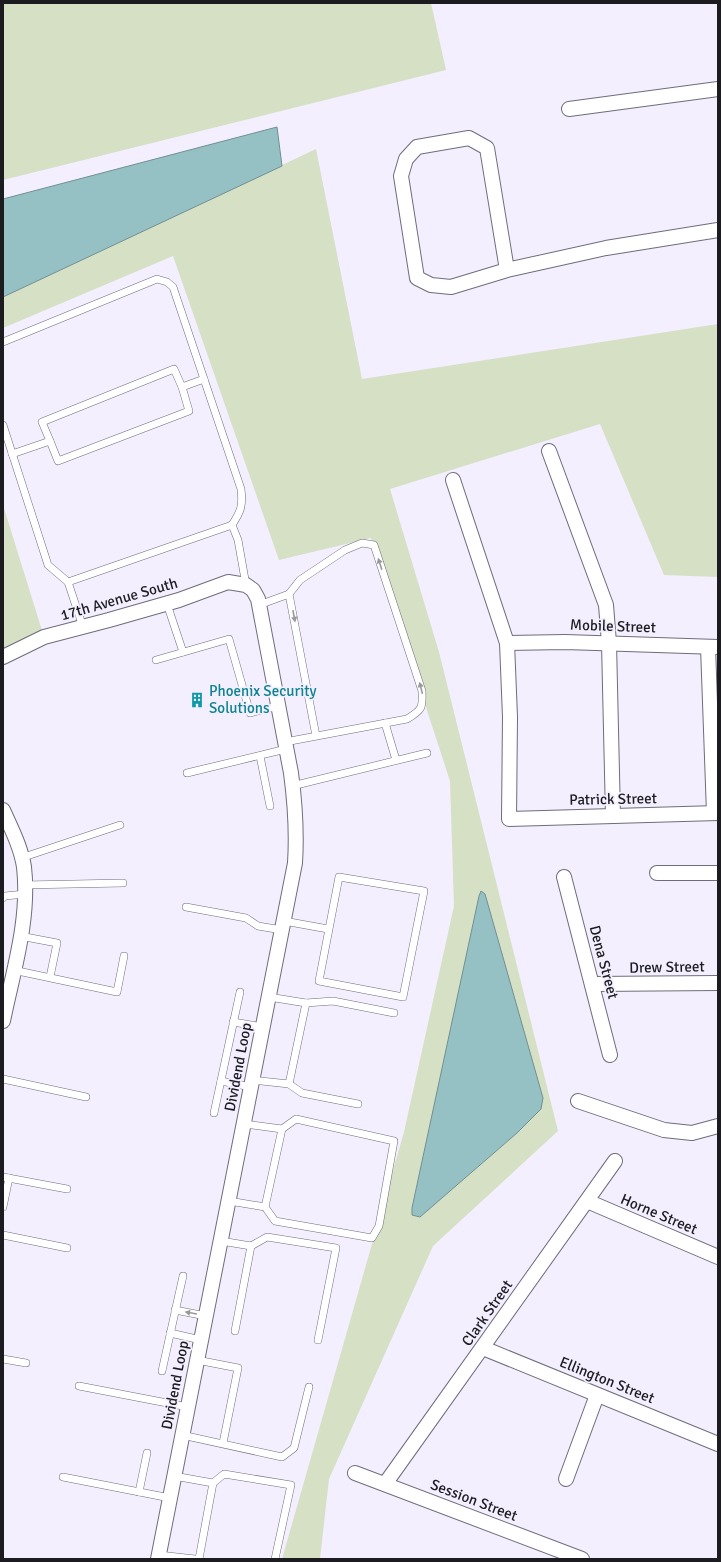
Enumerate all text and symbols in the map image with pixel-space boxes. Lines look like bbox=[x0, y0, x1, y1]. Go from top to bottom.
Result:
one-way arrow bbox=[377, 558, 383, 570]
street label: 17th Avenue South bbox=[58, 574, 180, 624]
one-way arrow bbox=[291, 609, 297, 622]
street label: Mobile Street bbox=[570, 616, 656, 636]
one-way arrow bbox=[418, 681, 424, 693]
place label: Phoenix Security Solutions bbox=[209, 682, 317, 717]
building icon: Phoenix Security Solutions bbox=[188, 691, 206, 709]
street label: Patrick Street bbox=[569, 789, 657, 809]
street label: Dena Street bbox=[586, 923, 622, 1001]
street label: Drew Street bbox=[629, 957, 705, 977]
street label: Dividend Loop bbox=[221, 1021, 255, 1113]
street label: Horne Street bbox=[618, 1190, 700, 1238]
street label: Clark Street bbox=[458, 1276, 516, 1350]
one-way arrow bbox=[185, 1310, 197, 1316]
street label: Dividend Loop bbox=[158, 1339, 192, 1431]
street label: Ellington Street bbox=[557, 1353, 657, 1407]
street label: Session Street bbox=[428, 1475, 520, 1525]

